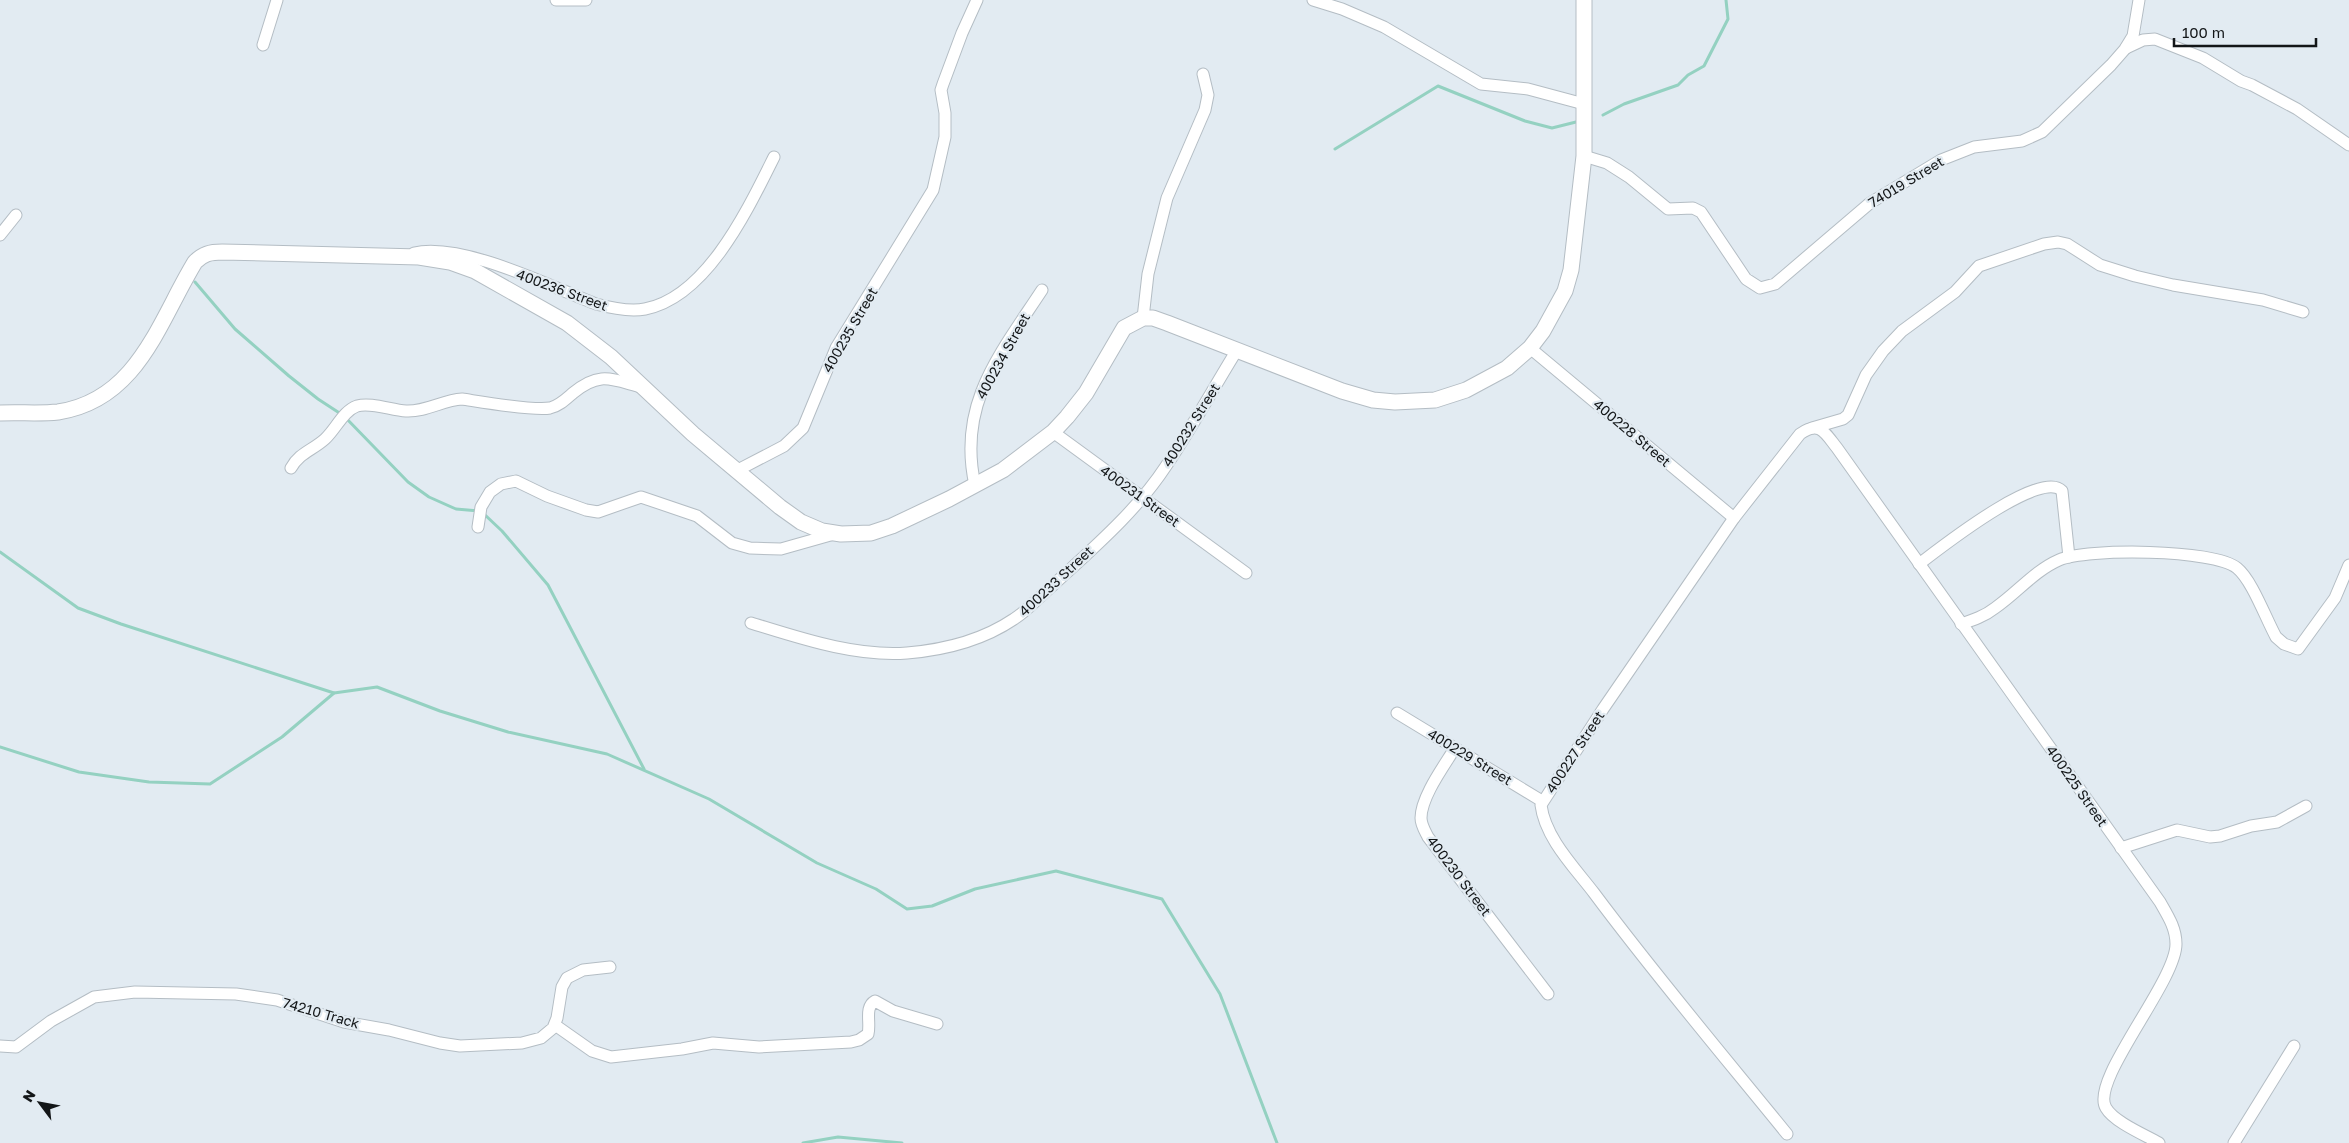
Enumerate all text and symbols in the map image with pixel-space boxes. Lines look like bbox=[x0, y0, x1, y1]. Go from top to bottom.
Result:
scale bar bbox=[2174, 15, 2316, 47]
text: 100 m bbox=[2182, 23, 2225, 41]
street label: 74019 Street bbox=[1865, 152, 1946, 211]
street label: 400236 Street bbox=[514, 265, 610, 314]
street label: 400235 Street bbox=[818, 284, 881, 375]
street label: 400234 Street bbox=[972, 310, 1033, 402]
street label: 400232 Street bbox=[1158, 380, 1223, 470]
street label: 400228 Street bbox=[1590, 395, 1674, 470]
street label: 400231 Street bbox=[1097, 461, 1183, 530]
street label: 400233 Street bbox=[1015, 542, 1096, 619]
street label: 400227 Street bbox=[1542, 707, 1607, 796]
street label: 400229 Street bbox=[1425, 725, 1516, 788]
street label: 400225 Street bbox=[2043, 742, 2112, 830]
street label: 400230 Street bbox=[1424, 832, 1495, 919]
street label: 74210 Track bbox=[281, 993, 362, 1032]
north arrow bbox=[15, 1078, 65, 1128]
text: N bbox=[19, 1087, 39, 1105]

